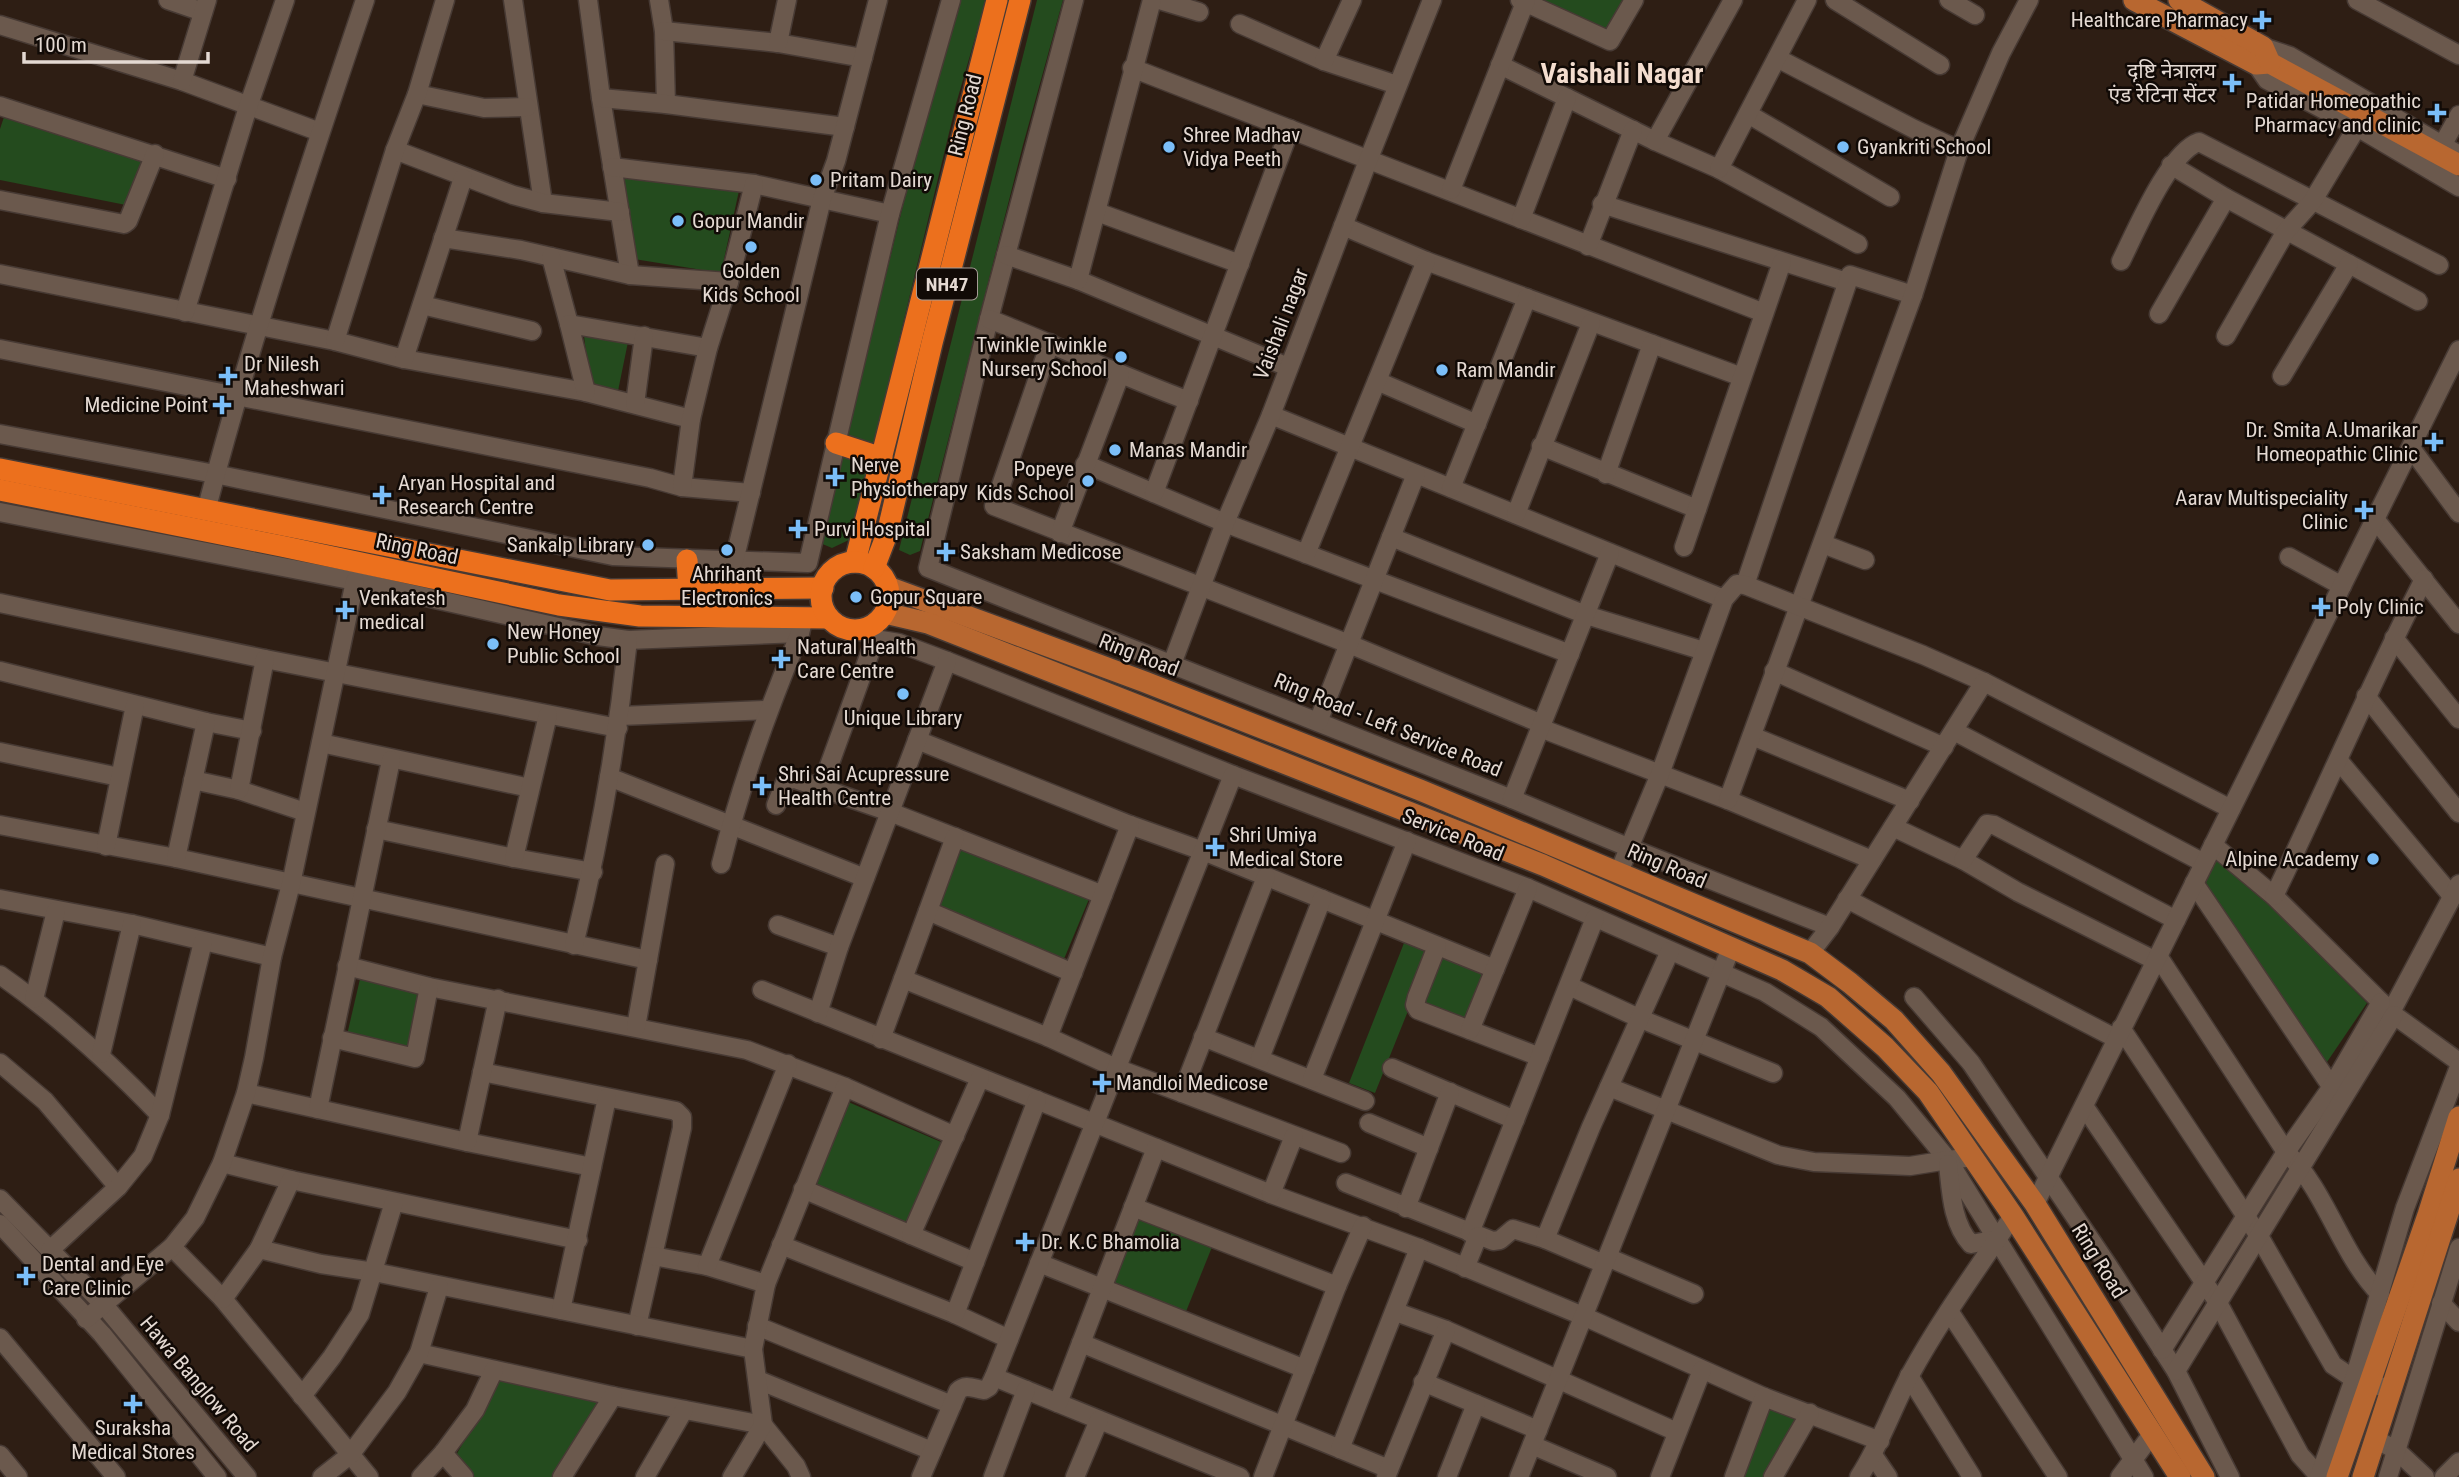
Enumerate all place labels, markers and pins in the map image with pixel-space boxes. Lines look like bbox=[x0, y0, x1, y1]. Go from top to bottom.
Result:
place label: Healthcare Pharmacy bbox=[2071, 8, 2248, 32]
marker: Healthcare Pharmacy bbox=[2254, 12, 2270, 28]
place label: दृष्टि नेत्रालय एंड रेटिना सेंटर bbox=[2108, 59, 2217, 107]
marker: दृष्टि नेत्रालय एंड रेटिना सेंटर bbox=[2222, 73, 2242, 93]
place label: Patidar Homeopathic Pharmacy and clinic bbox=[2246, 89, 2421, 137]
marker: Patidar Homeopathic Pharmacy and clinic bbox=[2427, 103, 2447, 123]
place label: Shree Madhav Vidya Peeth bbox=[1183, 123, 1300, 171]
place label: Gyankriti School bbox=[1857, 135, 1991, 159]
marker: Shree Madhav Vidya Peeth bbox=[1161, 139, 1177, 155]
marker: Gyankriti School bbox=[1835, 139, 1851, 155]
place label: Pritam Dairy bbox=[830, 168, 932, 192]
marker: Pritam Dairy bbox=[808, 172, 824, 188]
place label: Gopur Mandir bbox=[692, 209, 804, 233]
marker: Gopur Mandir bbox=[670, 213, 686, 229]
marker: Golden Kids School bbox=[743, 239, 759, 255]
place label: Golden Kids School bbox=[702, 259, 800, 307]
place label: Twinkle Twinkle Nursery School bbox=[976, 333, 1107, 381]
marker: Twinkle Twinkle Nursery School bbox=[1113, 349, 1129, 365]
place label: Dr Nilesh Maheshwari bbox=[244, 352, 345, 400]
place label: Ram Mandir bbox=[1456, 358, 1556, 382]
marker: Ram Mandir bbox=[1434, 362, 1450, 378]
marker: Dr Nilesh Maheshwari bbox=[218, 366, 238, 386]
place label: Medicine Point bbox=[84, 393, 208, 417]
marker: Medicine Point bbox=[214, 397, 230, 413]
place label: Dr. Smita A.Umarikar Homeopathic Clinic bbox=[2245, 418, 2418, 466]
marker: Dr. Smita A.Umarikar Homeopathic Clinic bbox=[2424, 432, 2444, 452]
place label: Manas Mandir bbox=[1129, 438, 1247, 462]
marker: Manas Mandir bbox=[1107, 442, 1123, 458]
place label: Nerve Physiotherapy bbox=[851, 453, 968, 501]
place label: Popeye Kids School bbox=[976, 457, 1074, 505]
marker: Nerve Physiotherapy bbox=[825, 467, 845, 487]
place label: Aryan Hospital and Research Centre bbox=[398, 471, 555, 519]
marker: Popeye Kids School bbox=[1080, 473, 1096, 489]
marker: Aryan Hospital and Research Centre bbox=[372, 485, 392, 505]
place label: Aarav Multispeciality Clinic bbox=[2175, 486, 2348, 534]
marker: Aarav Multispeciality Clinic bbox=[2354, 500, 2374, 520]
place label: Purvi Hospital bbox=[814, 517, 930, 541]
marker: Purvi Hospital bbox=[788, 519, 808, 539]
place label: Sankalp Library bbox=[507, 533, 634, 557]
marker: Sankalp Library bbox=[640, 537, 656, 553]
place label: Saksham Medicose bbox=[960, 540, 1122, 564]
marker: Ahrihant Electronics bbox=[719, 542, 735, 558]
marker: Saksham Medicose bbox=[938, 544, 954, 560]
place label: Ahrihant Electronics bbox=[681, 562, 773, 610]
place label: Gopur Square bbox=[870, 585, 982, 609]
place label: Venkatesh medical bbox=[359, 586, 446, 634]
marker: Gopur Square bbox=[848, 589, 864, 605]
place label: Poly Clinic bbox=[2337, 595, 2424, 619]
marker: Poly Clinic bbox=[2311, 597, 2331, 617]
marker: Venkatesh medical bbox=[337, 602, 353, 618]
place label: New Honey Public School bbox=[507, 620, 620, 668]
place label: Natural Health Care Centre bbox=[797, 635, 916, 683]
marker: New Honey Public School bbox=[485, 636, 501, 652]
marker: Natural Health Care Centre bbox=[771, 649, 791, 669]
marker: Unique Library bbox=[895, 686, 911, 702]
place label: Unique Library bbox=[844, 706, 963, 730]
place label: Shri Sai Acupressure Health Centre bbox=[778, 762, 950, 810]
marker: Shri Sai Acupressure Health Centre bbox=[752, 776, 772, 796]
place label: Shri Umiya Medical Store bbox=[1229, 823, 1343, 871]
marker: Shri Umiya Medical Store bbox=[1207, 839, 1223, 855]
place label: Alpine Academy bbox=[2225, 847, 2359, 871]
marker: Alpine Academy bbox=[2365, 851, 2381, 867]
place label: Mandloi Medicose bbox=[1116, 1071, 1268, 1095]
marker: Mandloi Medicose bbox=[1094, 1075, 1110, 1091]
place label: Dr. K.C Bhamolia bbox=[1041, 1230, 1180, 1254]
marker: Dr. K.C Bhamolia bbox=[1015, 1232, 1035, 1252]
place label: Dental and Eye Care Clinic bbox=[42, 1252, 164, 1300]
marker: Dental and Eye Care Clinic bbox=[16, 1266, 36, 1286]
marker: Suraksha Medical Stores bbox=[125, 1396, 141, 1412]
place label: Suraksha Medical Stores bbox=[71, 1416, 195, 1464]

